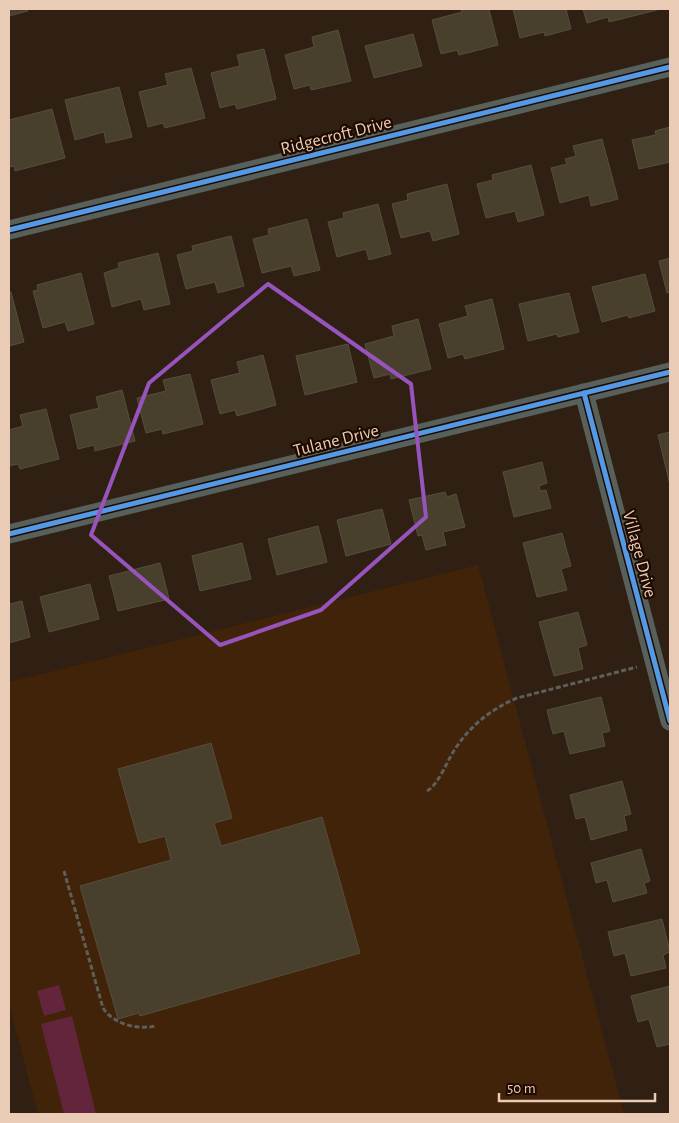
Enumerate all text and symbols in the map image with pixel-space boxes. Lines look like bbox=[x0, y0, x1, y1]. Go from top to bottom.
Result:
street label: Ridgecroft Drive bbox=[279, 114, 393, 158]
street label: Tulane Drive bbox=[292, 422, 381, 460]
street label: Village Drive bbox=[619, 509, 659, 600]
scale bar bbox=[499, 1070, 655, 1102]
text: 50 m bbox=[507, 1081, 536, 1096]

